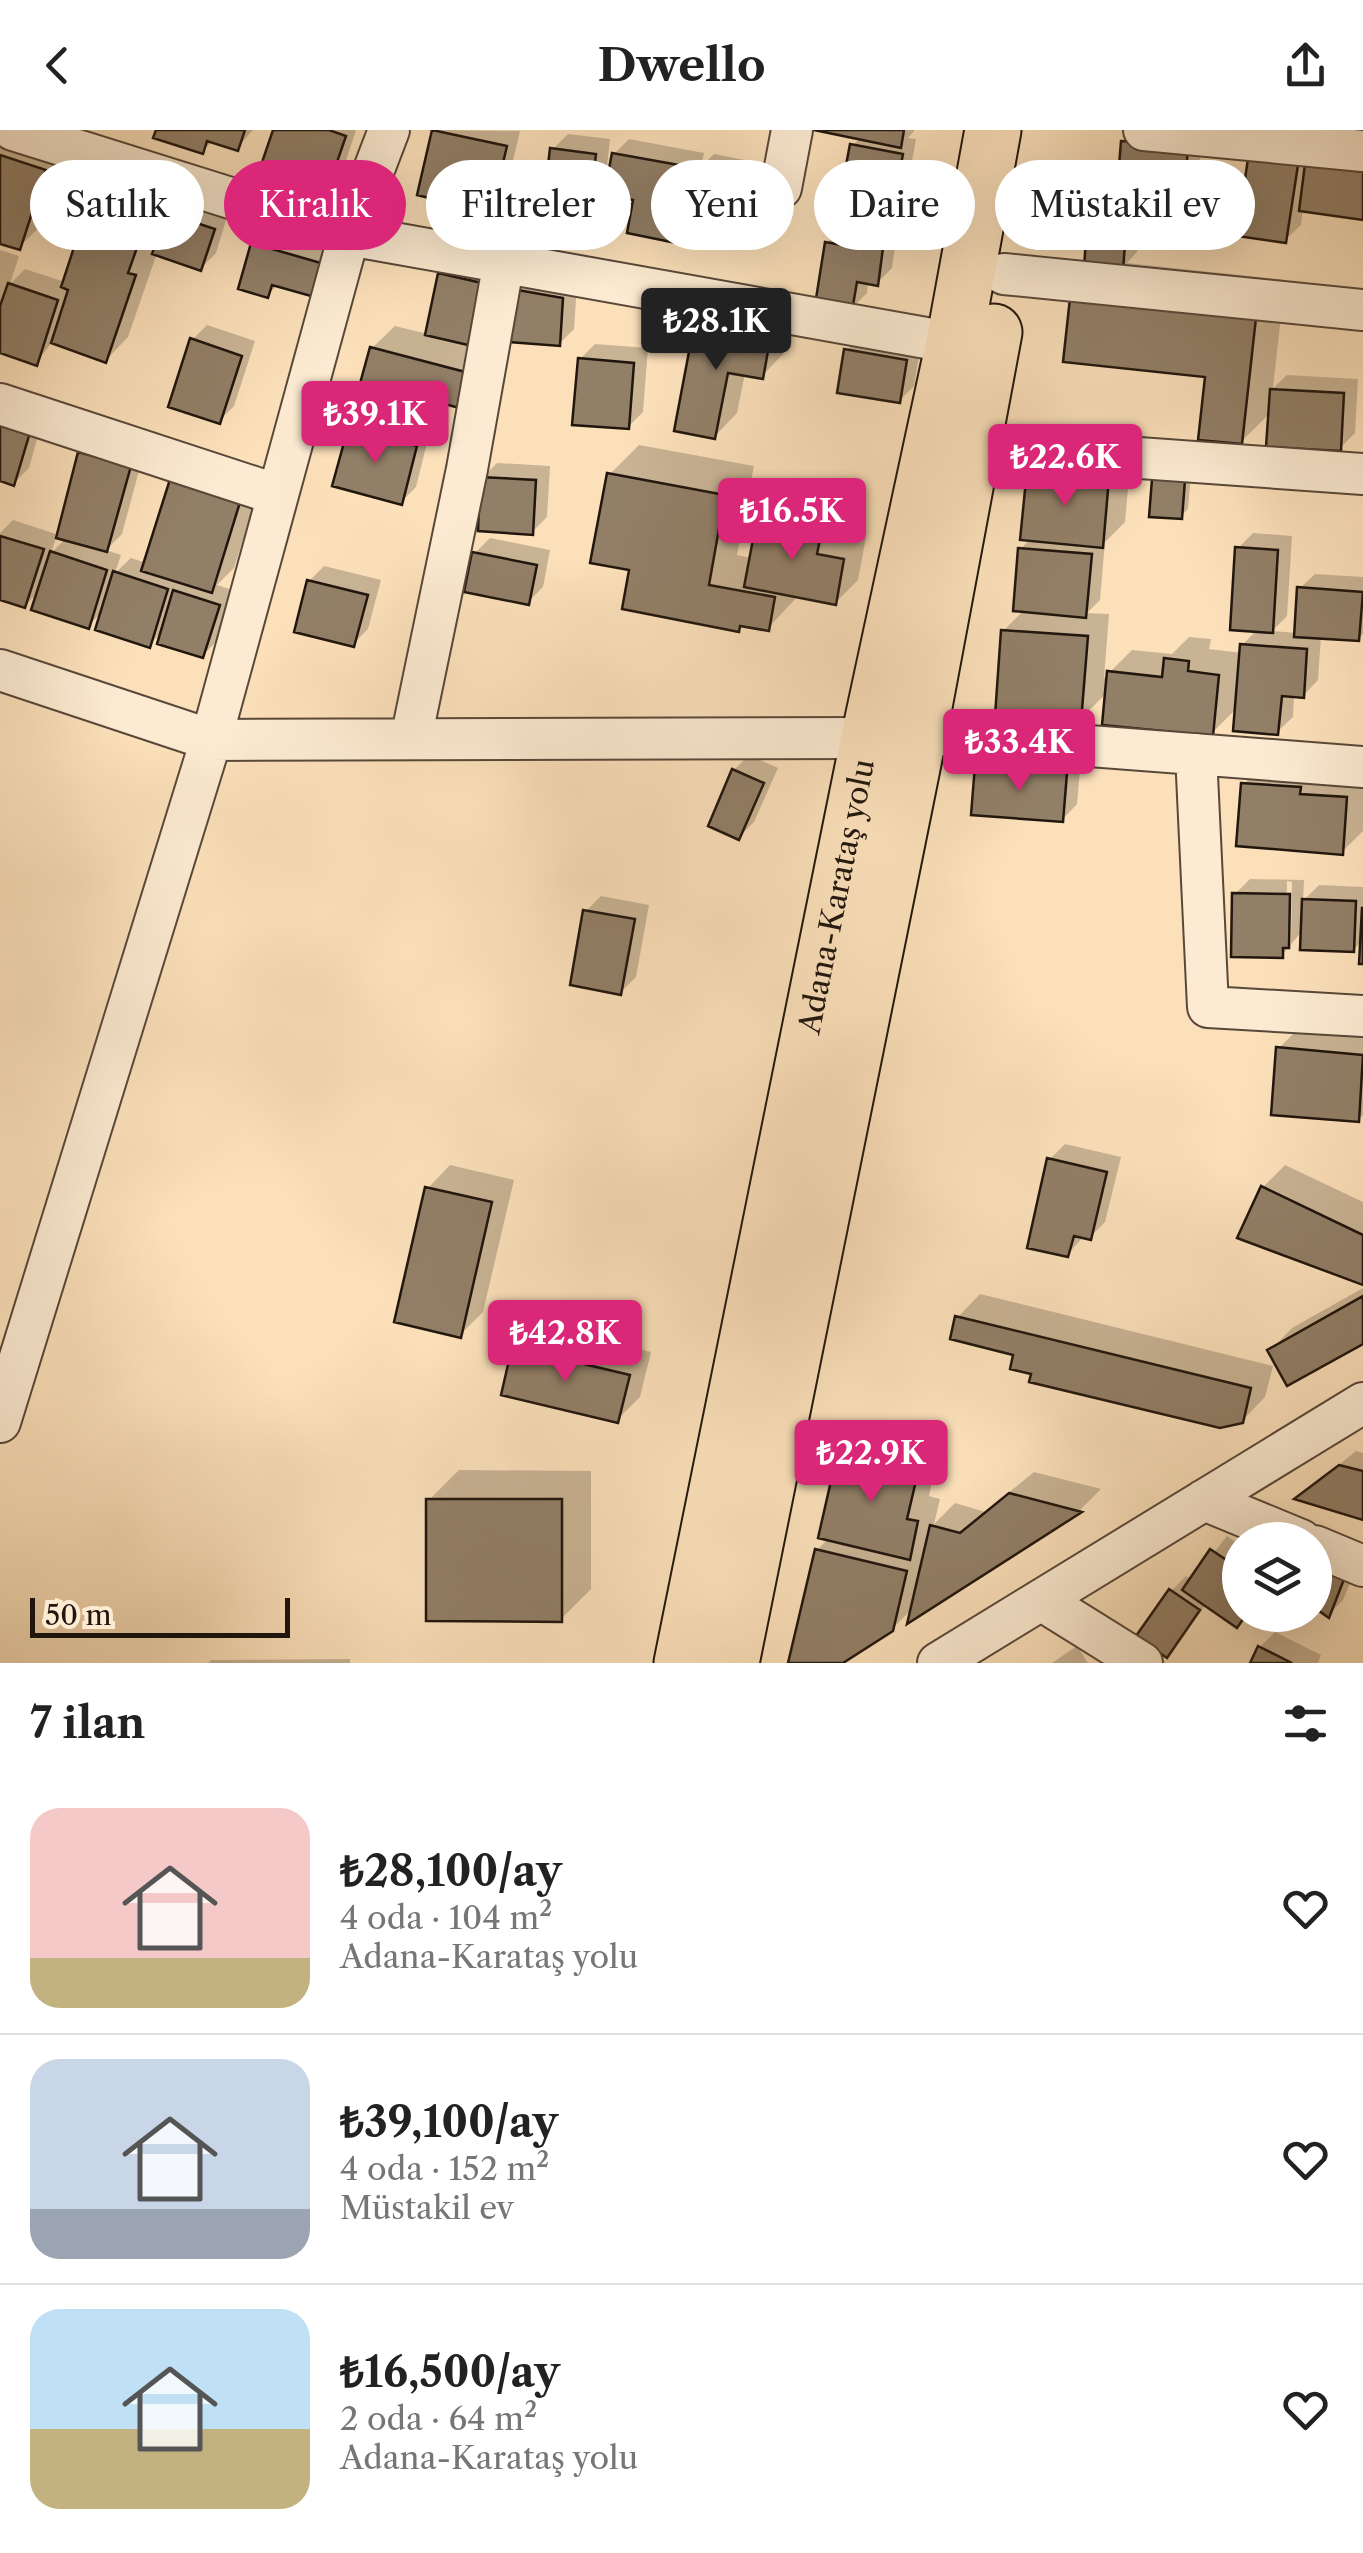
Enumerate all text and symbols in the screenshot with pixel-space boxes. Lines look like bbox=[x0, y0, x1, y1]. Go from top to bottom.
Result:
text: Dwello bbox=[597, 37, 766, 93]
icon: back bbox=[30, 38, 85, 93]
icon: share bbox=[1278, 38, 1333, 93]
chip: Satılık bbox=[30, 160, 204, 250]
chip: Kiralık bbox=[224, 160, 406, 250]
chip: Filtreler bbox=[426, 160, 631, 250]
chip: Yeni bbox=[651, 160, 794, 250]
chip: Daire bbox=[814, 160, 975, 250]
chip: Müstakil ev bbox=[995, 160, 1255, 250]
pin: ₺28.1K bbox=[635, 288, 797, 373]
text: ₺28.1K bbox=[663, 301, 769, 340]
pin: ₺39.1K bbox=[294, 381, 456, 466]
text: ₺39.1K bbox=[324, 394, 427, 433]
pin: ₺22.6K bbox=[984, 424, 1146, 509]
text: ₺22.6K bbox=[1010, 437, 1120, 476]
pin: ₺16.5K bbox=[711, 478, 873, 563]
text: ₺16.5K bbox=[740, 491, 844, 530]
pin: ₺33.4K bbox=[938, 709, 1100, 794]
text: ₺33.4K bbox=[965, 722, 1073, 761]
street label: Adana-Karataş yolu bbox=[790, 756, 882, 1038]
pin: ₺42.8K bbox=[484, 1300, 646, 1385]
text: ₺42.8K bbox=[510, 1313, 620, 1352]
pin: ₺22.9K bbox=[790, 1420, 952, 1505]
text: ₺22.9K bbox=[817, 1433, 925, 1472]
map controls bbox=[1222, 1522, 1332, 1632]
button: layers bbox=[1222, 1522, 1332, 1632]
scale bar bbox=[30, 1593, 290, 1638]
text: 50 m bbox=[45, 1598, 112, 1632]
icon: filters bbox=[1278, 1696, 1333, 1751]
text: 7 ilan bbox=[30, 1697, 145, 1749]
text: ₺28,100/ay bbox=[340, 1845, 562, 1897]
icon: home bbox=[110, 1848, 230, 1968]
icon: heart bbox=[1278, 1881, 1333, 1936]
text: 4 oda · 104 m² bbox=[340, 1898, 552, 1937]
text: Adana-Karataş yolu bbox=[340, 1937, 638, 1976]
text: ₺39,100/ay bbox=[340, 2096, 558, 2148]
icon: home bbox=[110, 2099, 230, 2219]
icon: heart bbox=[1278, 2132, 1333, 2187]
text: 4 oda · 152 m² bbox=[340, 2149, 549, 2188]
text: Müstakil ev bbox=[340, 2188, 514, 2227]
text: ₺16,500/ay bbox=[340, 2346, 560, 2398]
icon: home bbox=[110, 2349, 230, 2469]
icon: heart bbox=[1278, 2382, 1333, 2437]
text: 2 oda · 64 m² bbox=[340, 2399, 537, 2438]
text: Adana-Karataş yolu bbox=[340, 2438, 638, 2477]

